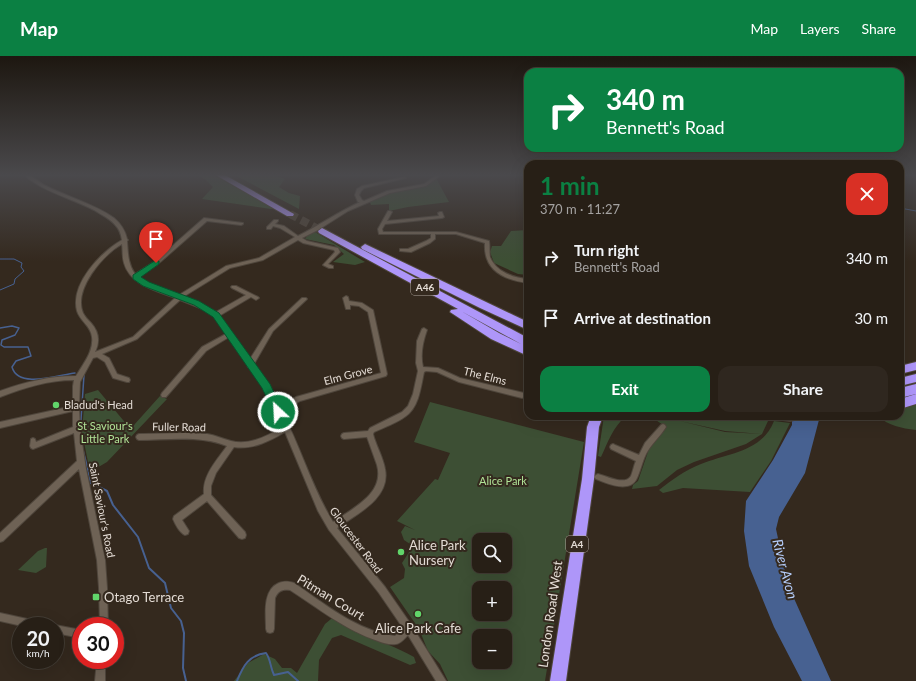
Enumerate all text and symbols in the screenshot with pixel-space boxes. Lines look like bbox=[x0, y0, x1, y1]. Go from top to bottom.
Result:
text: Map bbox=[20, 17, 58, 40]
text: Map bbox=[750, 20, 778, 37]
text: Layers bbox=[800, 20, 840, 37]
text: Share bbox=[862, 20, 896, 37]
text: 340 m bbox=[606, 82, 685, 116]
icon: right bbox=[540, 84, 592, 136]
text: Bennett's Road bbox=[606, 116, 725, 138]
text: 1 min bbox=[540, 171, 600, 200]
button: close bbox=[846, 173, 888, 215]
text: 370 m · 11:27 bbox=[540, 201, 620, 217]
pin bbox=[139, 222, 173, 263]
icon: arrive bbox=[145, 228, 167, 250]
text: Turn right bbox=[574, 241, 639, 259]
icon: right bbox=[540, 247, 562, 269]
text: 340 m bbox=[846, 249, 888, 267]
text: Bennett's Road bbox=[574, 259, 660, 275]
road number: A46 bbox=[411, 279, 439, 295]
icon: arrive bbox=[540, 307, 562, 329]
text: Arrive at destination bbox=[574, 309, 711, 327]
text: 30 m bbox=[854, 309, 888, 327]
street label: Elm Grove bbox=[322, 362, 374, 387]
street label: The Elms bbox=[462, 364, 508, 387]
button: Exit bbox=[540, 366, 710, 412]
button: Share bbox=[718, 366, 888, 412]
position arrow bbox=[257, 391, 299, 433]
place label: Bladud's Head bbox=[64, 398, 133, 411]
marker: Bladud's Head bbox=[51, 400, 61, 410]
park label: St Saviour's Little Park bbox=[77, 419, 133, 445]
street label: Fuller Road bbox=[152, 420, 206, 433]
street label: Saint Saviour's Road bbox=[87, 461, 118, 559]
park label: Alice Park bbox=[479, 474, 527, 487]
street label: Gloucester Road bbox=[327, 504, 385, 575]
map controls bbox=[472, 533, 512, 669]
button: search bbox=[472, 533, 512, 573]
road number: A4 bbox=[566, 536, 588, 552]
place label: Alice Park Nursery bbox=[409, 537, 466, 568]
water label: River Avon bbox=[769, 537, 802, 601]
marker: Alice Park Nursery bbox=[396, 547, 406, 557]
street label: London Road West bbox=[535, 559, 565, 669]
street label: Pitman Court bbox=[294, 571, 368, 624]
button: + bbox=[472, 581, 512, 621]
place label: Otago Terrace bbox=[104, 589, 184, 605]
marker: Otago Terrace bbox=[91, 592, 101, 602]
marker: Alice Park Cafe bbox=[413, 609, 423, 619]
speed limit sign: 30 bbox=[72, 617, 124, 669]
place label: Alice Park Cafe bbox=[375, 620, 461, 636]
text: 20 bbox=[26, 626, 50, 650]
button: − bbox=[472, 629, 512, 669]
text: km/h bbox=[26, 647, 50, 659]

